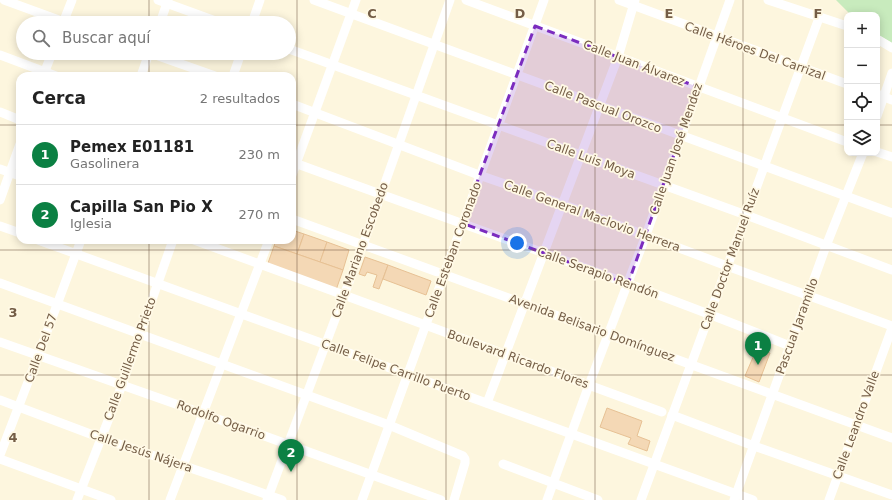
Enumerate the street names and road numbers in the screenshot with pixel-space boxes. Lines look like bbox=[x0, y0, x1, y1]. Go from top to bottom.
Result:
street label: Calle Héroes Del Carrizal bbox=[683, 19, 827, 83]
street label: Calle Juan Álvarez bbox=[581, 36, 687, 89]
street label: Calle Pascual Orozco bbox=[542, 78, 664, 136]
street label: Calle Juan José Mendez bbox=[647, 81, 705, 217]
street label: Calle Luis Moya bbox=[545, 136, 637, 182]
street label: Calle General Maclovio Herrera bbox=[502, 177, 682, 255]
street label: Calle Mariano Escobedo bbox=[329, 180, 391, 320]
street label: Calle Esteban Coronado bbox=[422, 180, 484, 320]
street label: Calle Doctor Manuel Ruíz bbox=[698, 186, 762, 332]
street label: Calle Serapio Rendón bbox=[535, 244, 661, 302]
street label: Pascual Jaramillo bbox=[773, 276, 821, 376]
street label: Avenida Belisario Domínguez bbox=[507, 291, 677, 365]
street label: Calle Guillermo Prieto bbox=[101, 295, 159, 423]
street label: Calle Del 57 bbox=[22, 311, 60, 385]
street label: Boulevard Ricardo Flores bbox=[445, 327, 591, 391]
street label: Calle Felipe Carrillo Puerto bbox=[319, 336, 473, 404]
street label: Calle Leandro Valle bbox=[830, 369, 882, 481]
street label: Rodolfo Ogarrio bbox=[175, 397, 267, 443]
street label: Calle Jesús Nájera bbox=[88, 427, 194, 475]

